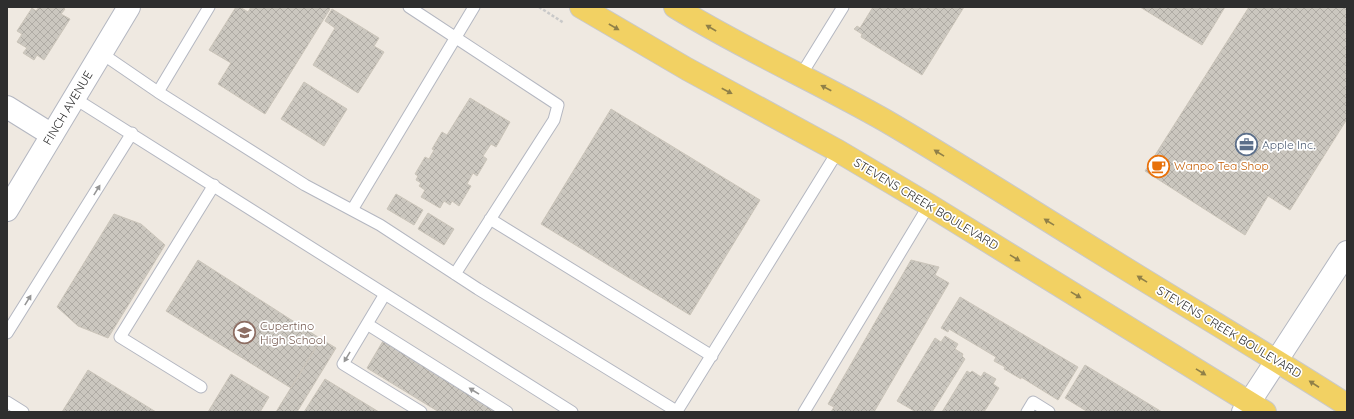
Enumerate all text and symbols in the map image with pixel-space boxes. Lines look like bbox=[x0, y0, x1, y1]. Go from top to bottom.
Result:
one-way arrow bbox=[608, 24, 620, 31]
one-way arrow bbox=[705, 24, 717, 31]
street label: FINCH AVENUE bbox=[40, 68, 96, 148]
one-way arrow bbox=[820, 85, 832, 91]
one-way arrow bbox=[722, 88, 733, 94]
office icon: Apple Inc. bbox=[1233, 132, 1259, 158]
place label: Apple Inc. bbox=[1262, 137, 1315, 152]
one-way arrow bbox=[934, 149, 944, 157]
cafe icon: Wanpo Tea Shop bbox=[1146, 153, 1172, 179]
street label: STEVENS CREEK BOULEVARD bbox=[851, 154, 1002, 253]
place label: Wanpo Tea Shop bbox=[1174, 158, 1269, 173]
one-way arrow bbox=[93, 184, 101, 195]
one-way arrow bbox=[1043, 218, 1055, 225]
one-way arrow bbox=[1010, 254, 1020, 262]
one-way arrow bbox=[1136, 276, 1148, 283]
street label: STEVENS CREEK BOULEVARD bbox=[1154, 282, 1305, 381]
one-way arrow bbox=[1070, 291, 1081, 299]
one-way arrow bbox=[24, 294, 31, 306]
place label: Cupertino High School bbox=[260, 318, 326, 347]
school or university icon: Cupertino High School bbox=[231, 320, 257, 346]
one-way arrow bbox=[343, 351, 350, 363]
one-way arrow bbox=[1195, 369, 1207, 376]
one-way arrow bbox=[1308, 381, 1320, 388]
one-way arrow bbox=[468, 388, 480, 395]

